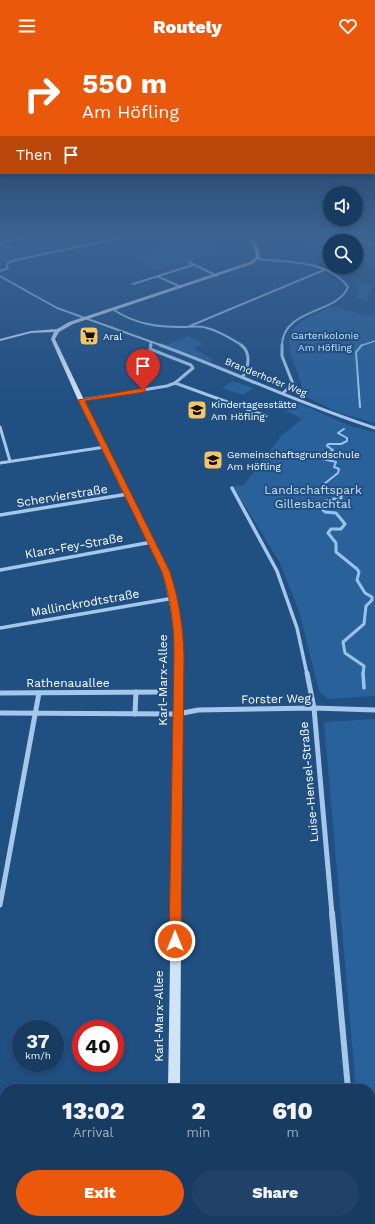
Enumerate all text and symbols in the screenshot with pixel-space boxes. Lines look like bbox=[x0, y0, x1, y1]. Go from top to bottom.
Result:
icon: menu bbox=[16, 15, 38, 37]
icon: heart bbox=[337, 15, 359, 37]
text: Routely bbox=[153, 16, 222, 37]
text: 550 m bbox=[82, 67, 167, 100]
icon: right bbox=[16, 68, 68, 120]
text: Am Höfling bbox=[82, 101, 179, 122]
icon: arrive bbox=[60, 144, 82, 166]
text: Then bbox=[16, 146, 52, 164]
map controls bbox=[323, 186, 363, 274]
button: sound bbox=[323, 186, 363, 226]
button: search bbox=[323, 234, 363, 274]
supermarket icon: Aral bbox=[78, 325, 100, 347]
park label: Gartenkolonie Am Höfling bbox=[291, 330, 359, 353]
place label: Aral bbox=[103, 331, 122, 342]
pin bbox=[126, 349, 160, 390]
icon: arrive bbox=[132, 355, 154, 377]
street label: Branderhofer Weg bbox=[223, 356, 309, 399]
school or university icon: Kindertagesstätte Am Höfling bbox=[186, 399, 208, 421]
place label: Kindertagesstätte Am Höfling bbox=[211, 399, 297, 422]
school or university icon: Gemeinschaftsgrundschule Am Höfling bbox=[202, 449, 224, 471]
place label: Gemeinschaftsgrundschule Am Höfling bbox=[227, 449, 360, 472]
street label: Schervierstraße bbox=[16, 482, 109, 510]
park label: Landschaftspark Gillesbachtal bbox=[264, 483, 362, 511]
street label: Klara-Fey-Straße bbox=[24, 530, 124, 562]
street label: Mallinckrodtstraße bbox=[30, 587, 141, 619]
street label: Karl-Marx-Allee bbox=[156, 634, 170, 726]
street label: Rathenauallee bbox=[26, 676, 110, 690]
street label: Forster Weg bbox=[241, 691, 312, 707]
street label: Luise-Hensel-Straße bbox=[297, 721, 321, 843]
position arrow bbox=[154, 920, 196, 962]
street label: Karl-Marx-Allee bbox=[152, 970, 166, 1062]
speed limit sign: 40 bbox=[72, 1020, 124, 1072]
text: 37 bbox=[26, 1029, 50, 1053]
text: km/h bbox=[25, 1050, 51, 1061]
text: 13:02 bbox=[62, 1097, 124, 1125]
text: 2 bbox=[191, 1097, 206, 1125]
text: 610 bbox=[272, 1097, 313, 1125]
text: Arrival bbox=[73, 1125, 114, 1140]
text: min bbox=[186, 1125, 210, 1140]
text: m bbox=[286, 1125, 299, 1140]
button: Exit bbox=[16, 1170, 184, 1216]
button: Share bbox=[192, 1170, 359, 1216]

